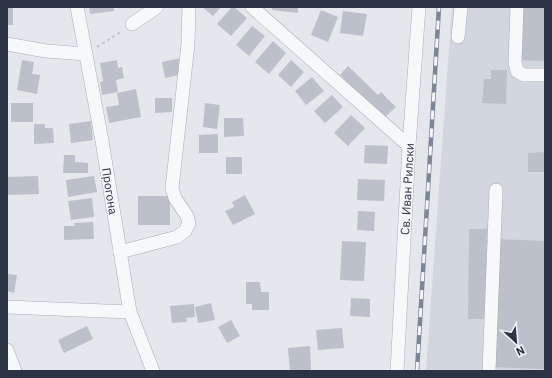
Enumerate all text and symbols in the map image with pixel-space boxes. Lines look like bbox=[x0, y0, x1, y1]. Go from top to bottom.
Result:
street label: Св. Иван Рилски bbox=[397, 143, 417, 235]
street label: Прогона bbox=[99, 167, 121, 216]
north arrow bbox=[496, 322, 536, 362]
text: N bbox=[514, 343, 527, 359]

